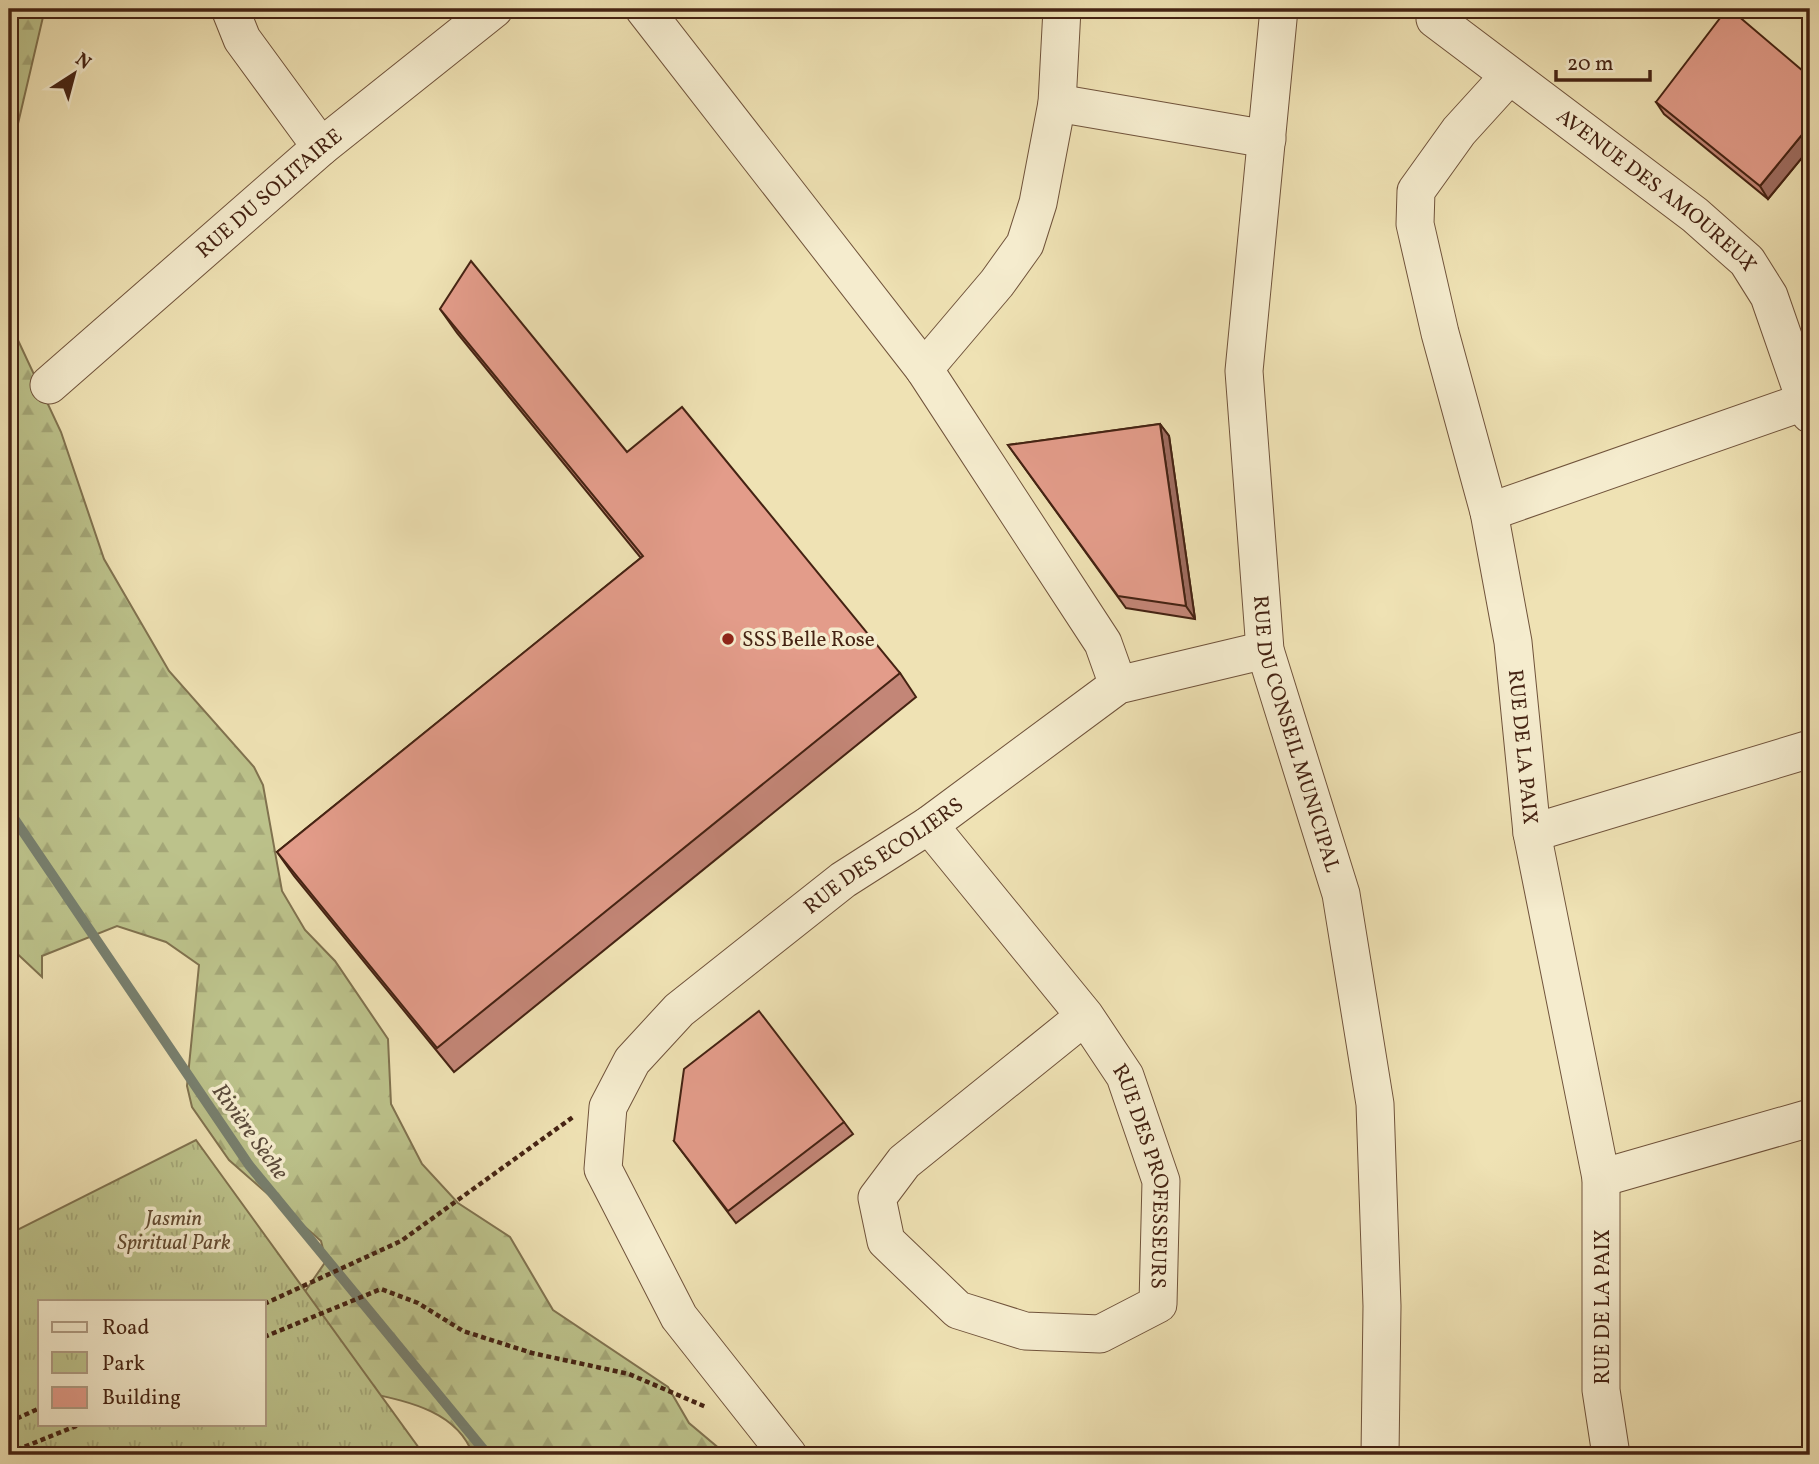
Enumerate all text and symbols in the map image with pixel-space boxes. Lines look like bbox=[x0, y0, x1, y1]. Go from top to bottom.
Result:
north arrow bbox=[38, 38, 108, 108]
scale bar bbox=[1556, 38, 1651, 82]
text: N bbox=[70, 47, 96, 77]
text: 20 m bbox=[1567, 50, 1613, 79]
street label: AVENUE DES AMOUREUX bbox=[1550, 102, 1763, 277]
street label: RUE DU SOLITAIRE bbox=[191, 123, 349, 266]
street label: RUE DU CONSEIL MUNICIPAL bbox=[1245, 594, 1346, 876]
place label: SSS Belle Rose bbox=[742, 626, 875, 655]
marker: SSS Belle Rose bbox=[720, 631, 736, 647]
street label: RUE DE LA PAIX bbox=[1500, 668, 1544, 826]
street label: RUE DES ECOLIERS bbox=[798, 791, 970, 922]
street label: RUE DES PROFESSEURS bbox=[1105, 1058, 1176, 1289]
water label: Rivière Sèche bbox=[203, 1077, 296, 1188]
park label: Jasmin Spiritual Park bbox=[117, 1205, 231, 1258]
street label: RUE DE LA PAIX bbox=[1589, 1229, 1618, 1385]
legend bbox=[38, 1300, 266, 1426]
text: Road bbox=[102, 1314, 149, 1343]
text: Park bbox=[102, 1350, 145, 1379]
text: Building bbox=[102, 1384, 181, 1413]

